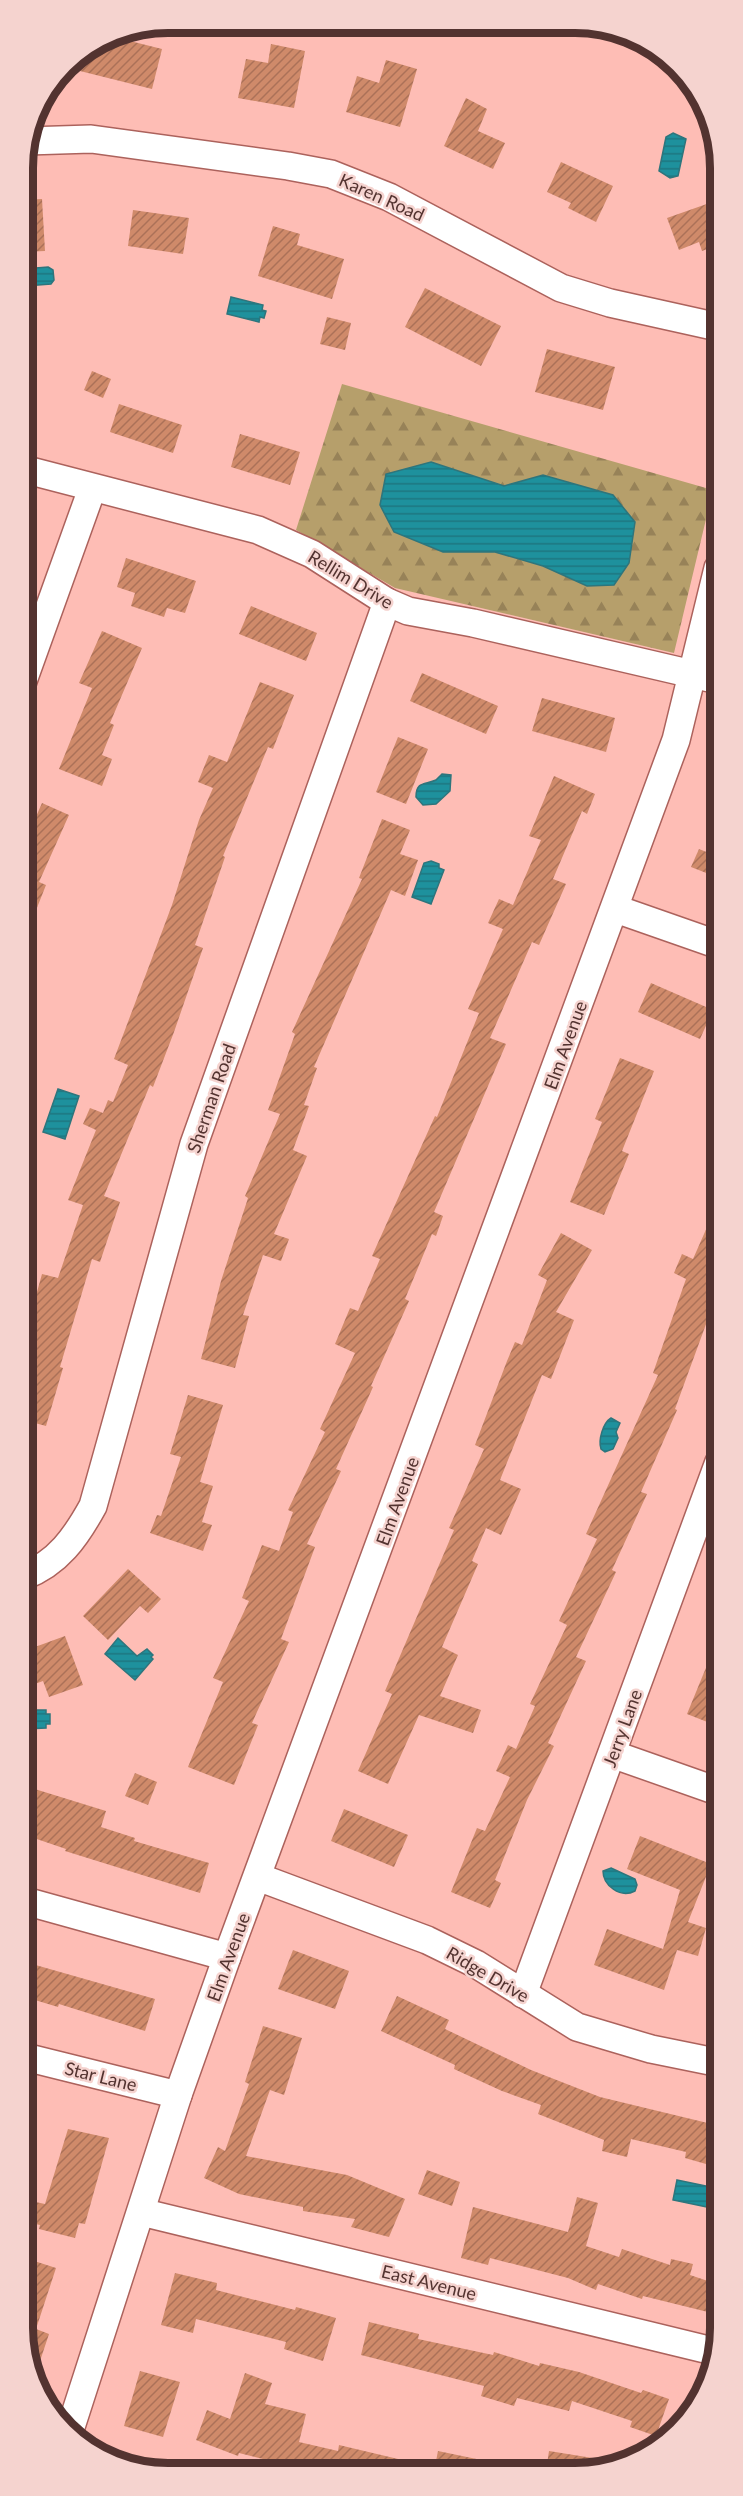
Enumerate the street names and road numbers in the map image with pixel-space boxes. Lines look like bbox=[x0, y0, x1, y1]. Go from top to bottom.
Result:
street label: Karen Road bbox=[336, 168, 428, 226]
street label: Rellim Drive bbox=[304, 545, 398, 613]
street label: Elm Avenue bbox=[539, 998, 591, 1092]
street label: Sherman Road bbox=[182, 1041, 240, 1155]
street label: Elm Avenue bbox=[371, 1454, 423, 1548]
street label: Jerry Lane bbox=[598, 1686, 646, 1770]
street label: Elm Avenue bbox=[202, 1910, 254, 2004]
street label: Ridge Drive bbox=[443, 1942, 533, 2006]
street label: Star Lane bbox=[63, 2056, 139, 2096]
street label: East Avenue bbox=[379, 2260, 479, 2304]

